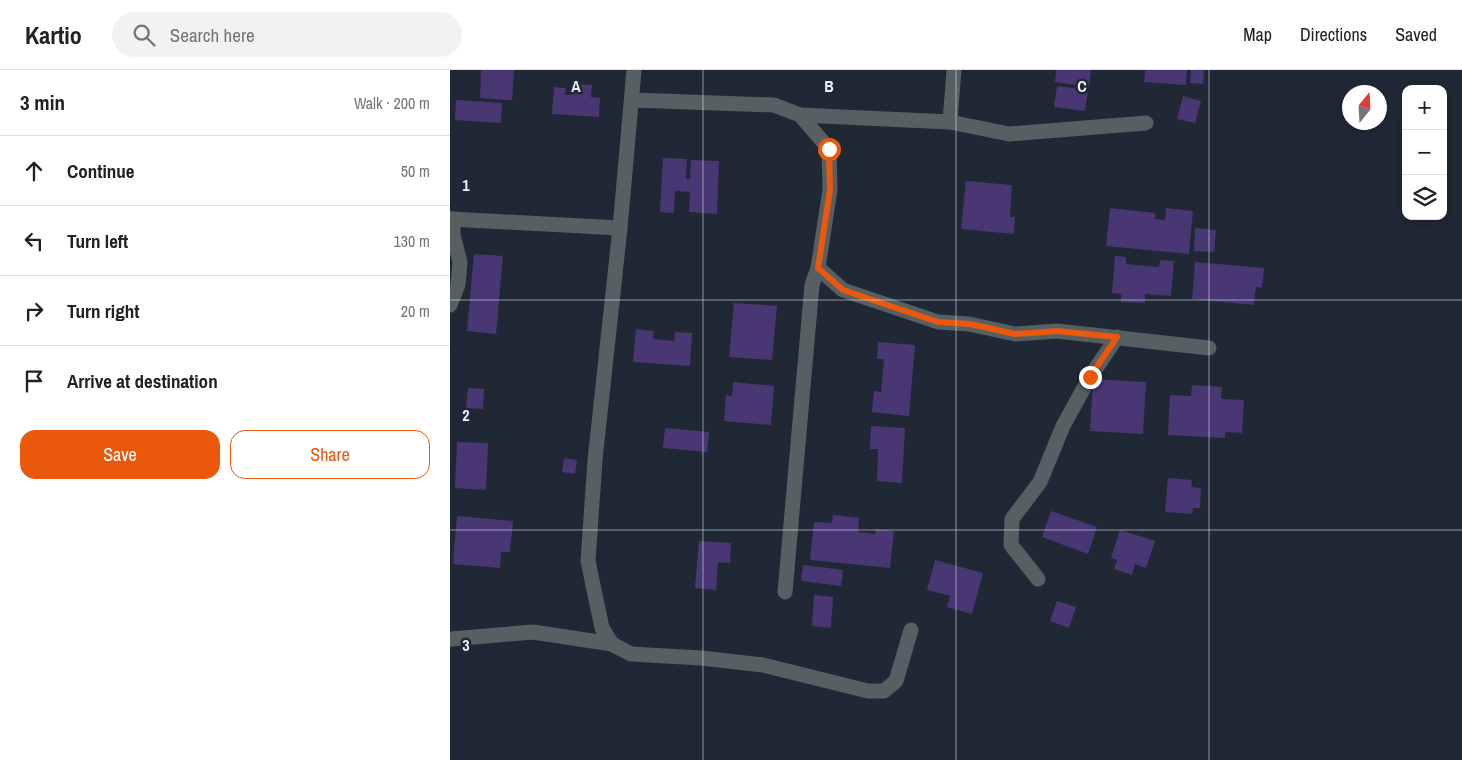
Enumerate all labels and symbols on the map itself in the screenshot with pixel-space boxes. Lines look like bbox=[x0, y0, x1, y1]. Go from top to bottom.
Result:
text: A bbox=[571, 75, 581, 97]
text: B bbox=[824, 75, 834, 97]
text: C bbox=[1077, 75, 1087, 97]
north arrow bbox=[1342, 85, 1387, 130]
route start bbox=[818, 138, 841, 161]
text: 1 bbox=[462, 174, 470, 196]
route end bbox=[1079, 366, 1102, 389]
text: 2 bbox=[462, 404, 470, 426]
text: 3 bbox=[462, 634, 470, 656]

